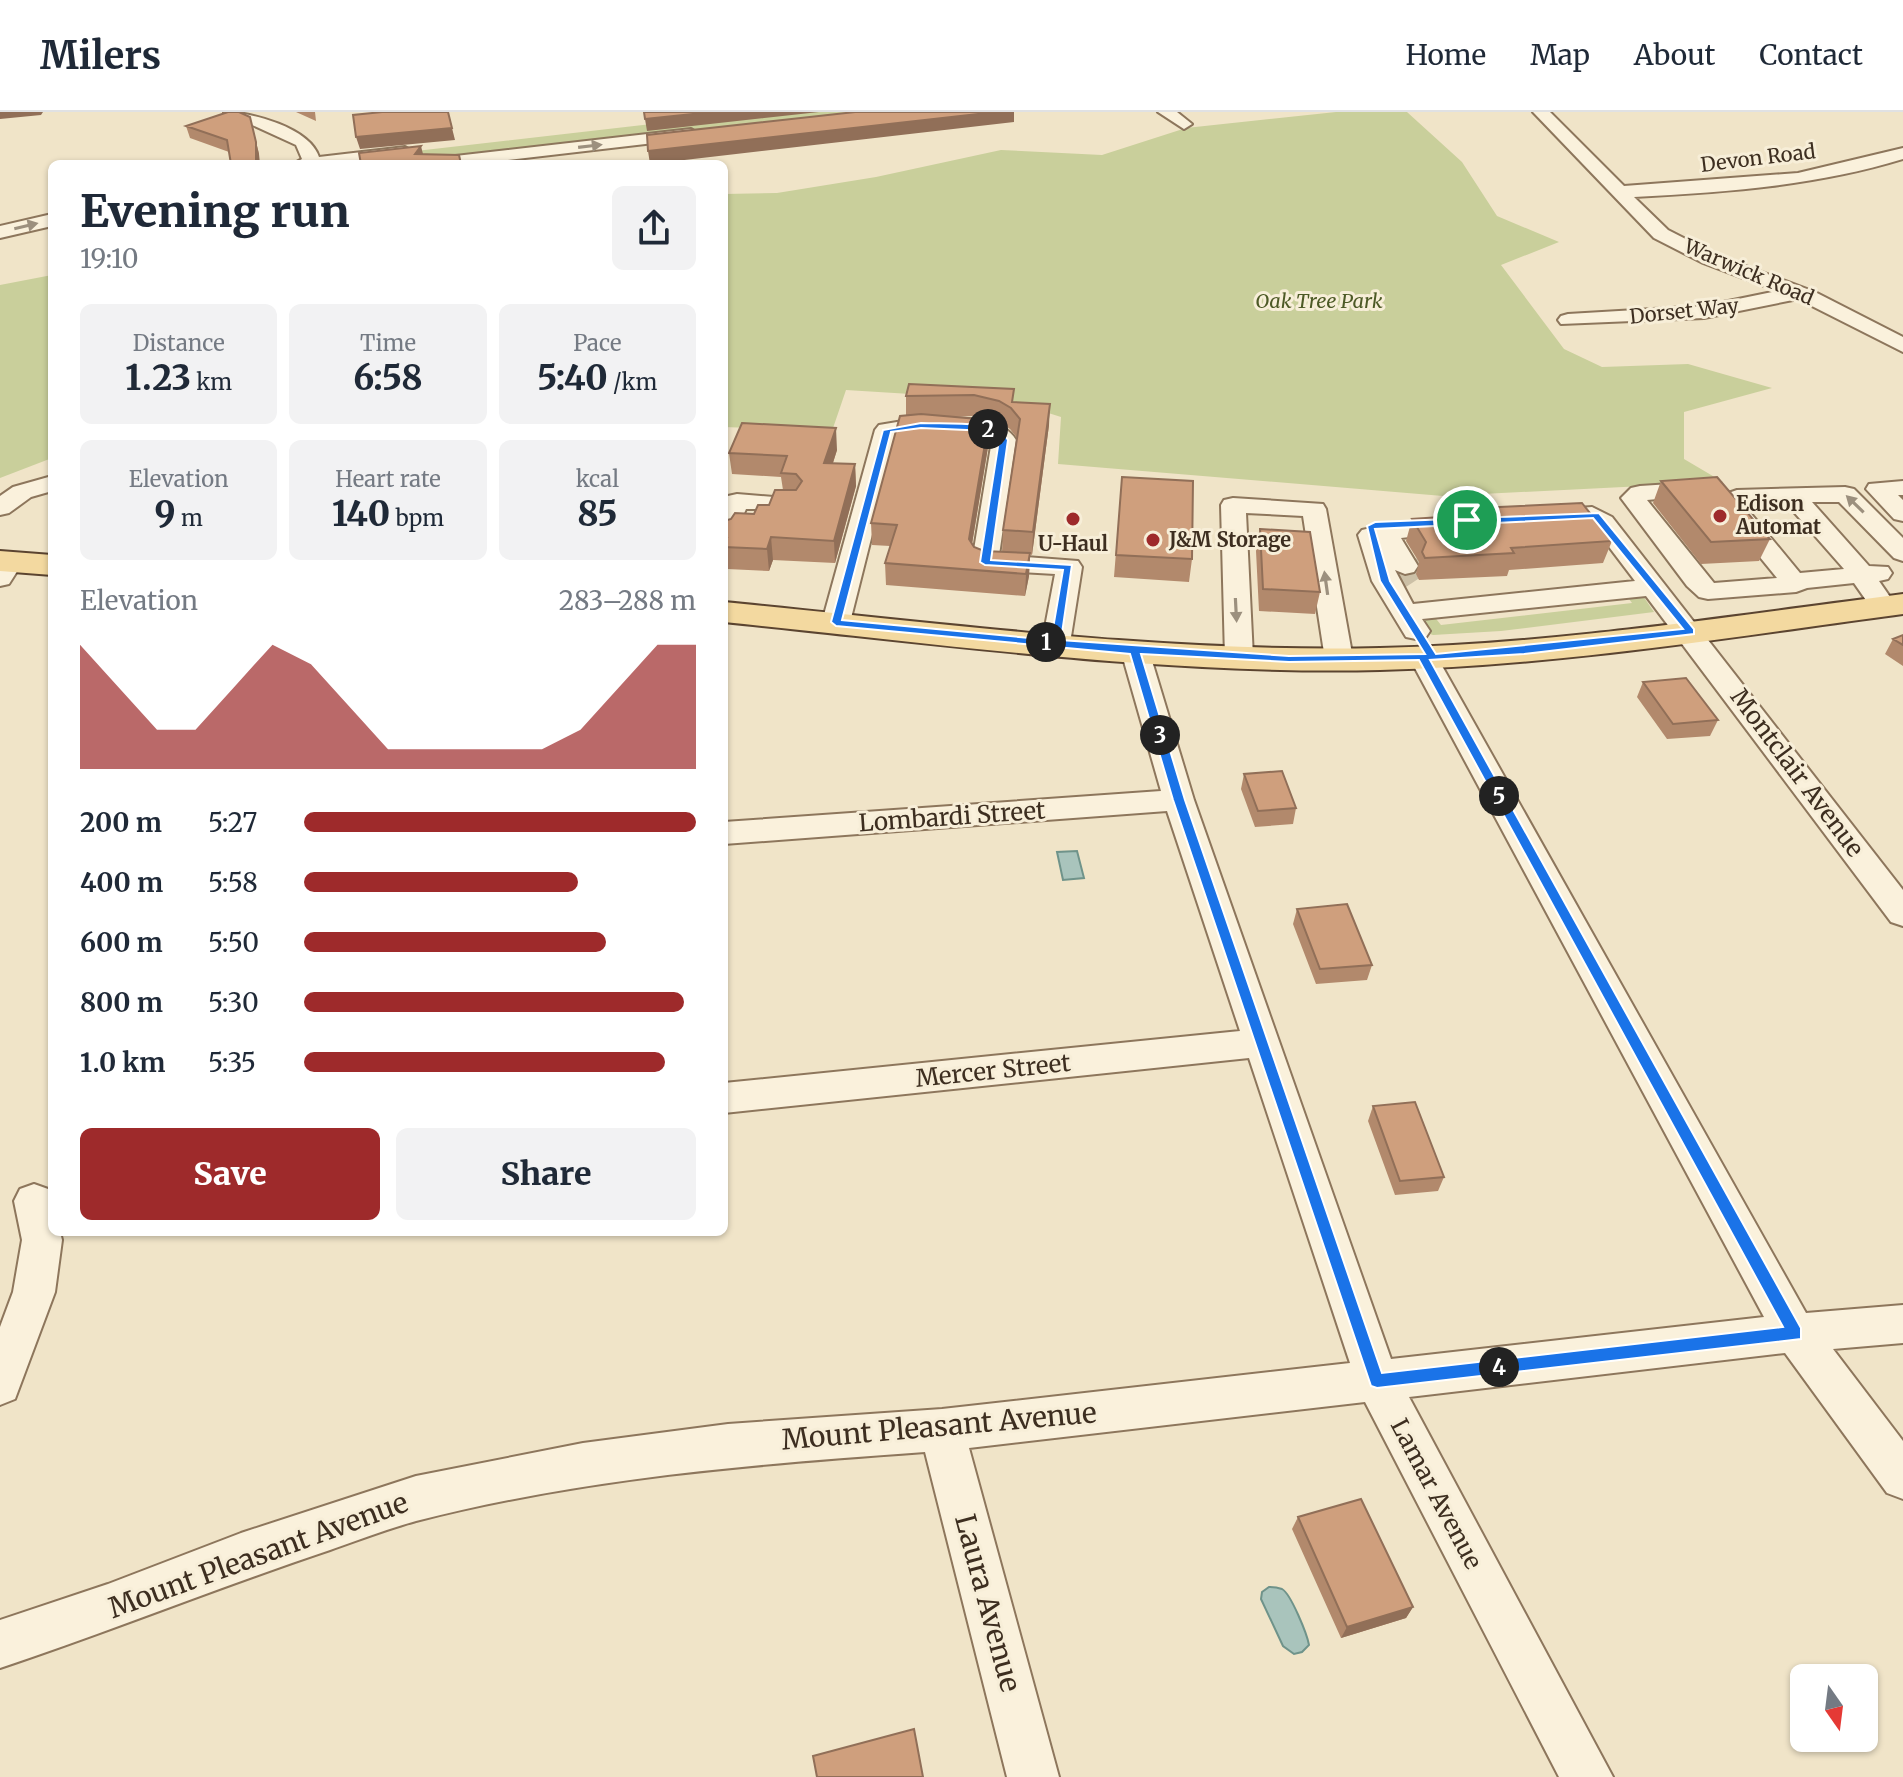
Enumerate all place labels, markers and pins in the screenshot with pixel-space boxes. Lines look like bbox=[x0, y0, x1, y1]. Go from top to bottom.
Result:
pin: 2 bbox=[968, 409, 1008, 449]
pin bbox=[1433, 486, 1501, 554]
place label: Edison Automat bbox=[1735, 491, 1821, 539]
marker: Edison Automat bbox=[1711, 507, 1729, 525]
marker: U-Haul bbox=[1064, 510, 1082, 528]
place label: J&M Storage bbox=[1168, 527, 1291, 552]
place label: U-Haul bbox=[1038, 531, 1108, 556]
marker: J&M Storage bbox=[1144, 531, 1162, 549]
pin: 1 bbox=[1026, 622, 1066, 662]
pin: 3 bbox=[1140, 715, 1180, 755]
pin: 5 bbox=[1479, 776, 1519, 816]
pin: 4 bbox=[1479, 1347, 1519, 1387]

